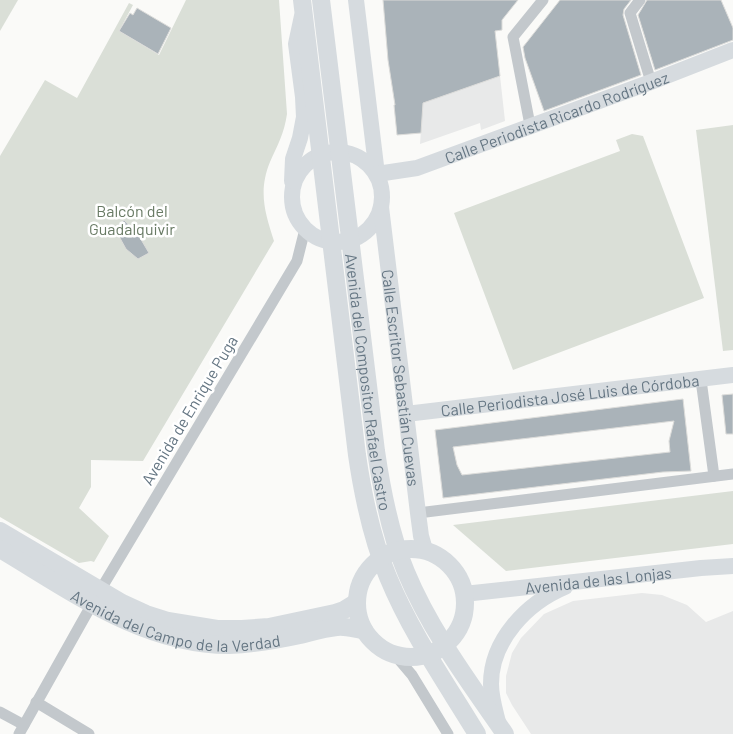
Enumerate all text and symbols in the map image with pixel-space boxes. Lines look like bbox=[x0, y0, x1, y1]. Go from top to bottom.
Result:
street label: Calle Periodista Ricardo Rodríguez bbox=[442, 67, 671, 167]
park label: Balcón del Guadalquivir bbox=[89, 201, 175, 238]
street label: Avenida del Compositor Rafael Castro bbox=[342, 252, 396, 512]
street label: Calle Escritor Sebastián Cuevas bbox=[379, 268, 424, 487]
street label: Avenida de Enrique Puga bbox=[137, 332, 241, 488]
street label: Calle Periodista José Luis de Córdoba bbox=[440, 370, 700, 419]
street label: Avenida de las Lonjas bbox=[524, 562, 673, 597]
street label: Avenida del Campo de la Verdad bbox=[68, 585, 282, 655]

